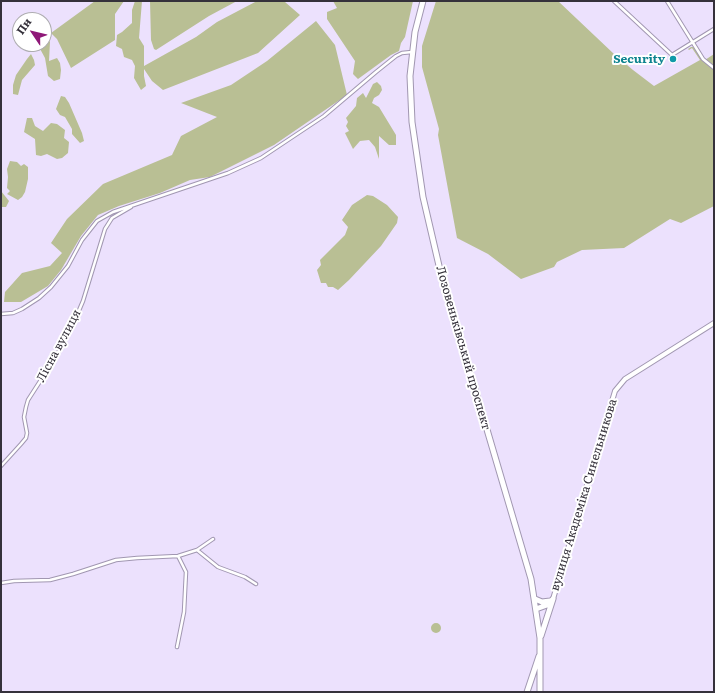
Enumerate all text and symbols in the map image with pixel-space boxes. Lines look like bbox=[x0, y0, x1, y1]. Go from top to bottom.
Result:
north arrow bbox=[12, 12, 52, 52]
text: Пн bbox=[12, 14, 34, 37]
place label: Security bbox=[613, 52, 665, 66]
marker: Security bbox=[668, 54, 678, 64]
street label: Лозовеньківський проспект bbox=[433, 264, 493, 432]
street label: Лісна вулиця bbox=[34, 307, 84, 385]
street label: вулиця Академіка Синельникова bbox=[548, 397, 620, 593]

